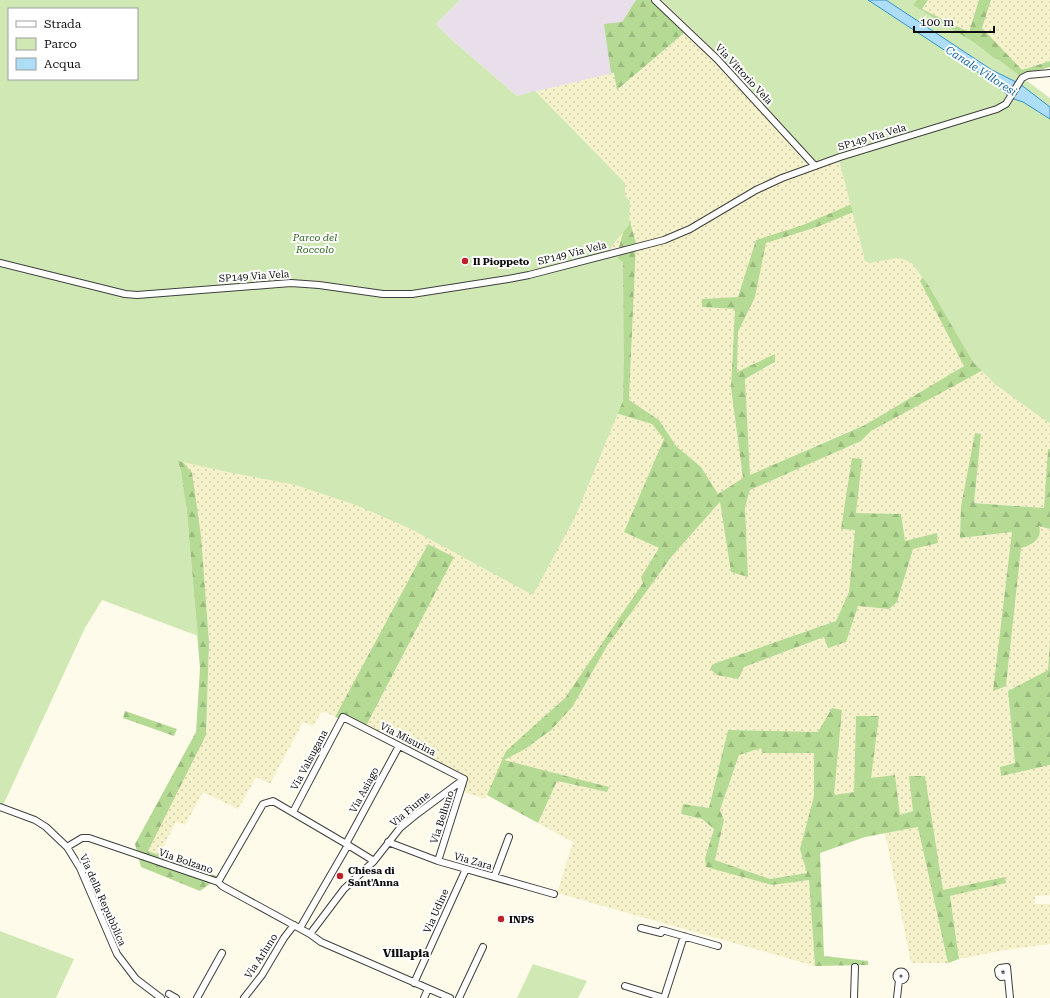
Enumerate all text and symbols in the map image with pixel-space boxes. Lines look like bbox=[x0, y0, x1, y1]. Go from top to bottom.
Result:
legend bbox=[8, 8, 138, 80]
scale bar bbox=[914, 8, 994, 34]
text: 100 m bbox=[920, 15, 954, 29]
text: Strada bbox=[44, 17, 82, 31]
text: Parco bbox=[44, 37, 77, 51]
street label: Via Vittorio Vela bbox=[713, 42, 775, 107]
water label: Canale Villoresi bbox=[943, 43, 1019, 99]
text: Acqua bbox=[44, 57, 81, 71]
street label: SP149 Via Vela bbox=[837, 121, 908, 153]
park label: Parco del Roccolo bbox=[292, 232, 337, 255]
street label: SP149 Via Vela bbox=[536, 239, 608, 267]
marker: Il Pioppeto bbox=[460, 256, 470, 266]
place label: Il Pioppeto bbox=[473, 256, 530, 267]
street label: SP149 Via Vela bbox=[218, 268, 290, 284]
street label: Via Misurina bbox=[378, 720, 438, 758]
street label: Via Valsugana bbox=[288, 727, 330, 792]
street label: Via Asiago bbox=[347, 765, 381, 815]
street label: Via Fiume bbox=[388, 789, 432, 829]
street label: Via Belluno bbox=[428, 789, 456, 845]
street label: Via Bolzano bbox=[157, 847, 215, 875]
street label: Via Zara bbox=[453, 850, 494, 872]
street label: Via della Repubblica bbox=[78, 852, 128, 948]
place label: Chiesa di Sant'Anna bbox=[348, 865, 399, 888]
marker: Chiesa di Sant'Anna bbox=[335, 871, 345, 881]
street label: Via Udine bbox=[421, 887, 451, 935]
marker: INPS bbox=[496, 914, 506, 924]
place label: INPS bbox=[509, 914, 535, 925]
street label: Via Arluno bbox=[242, 932, 280, 980]
district label: Villapia bbox=[383, 946, 429, 960]

